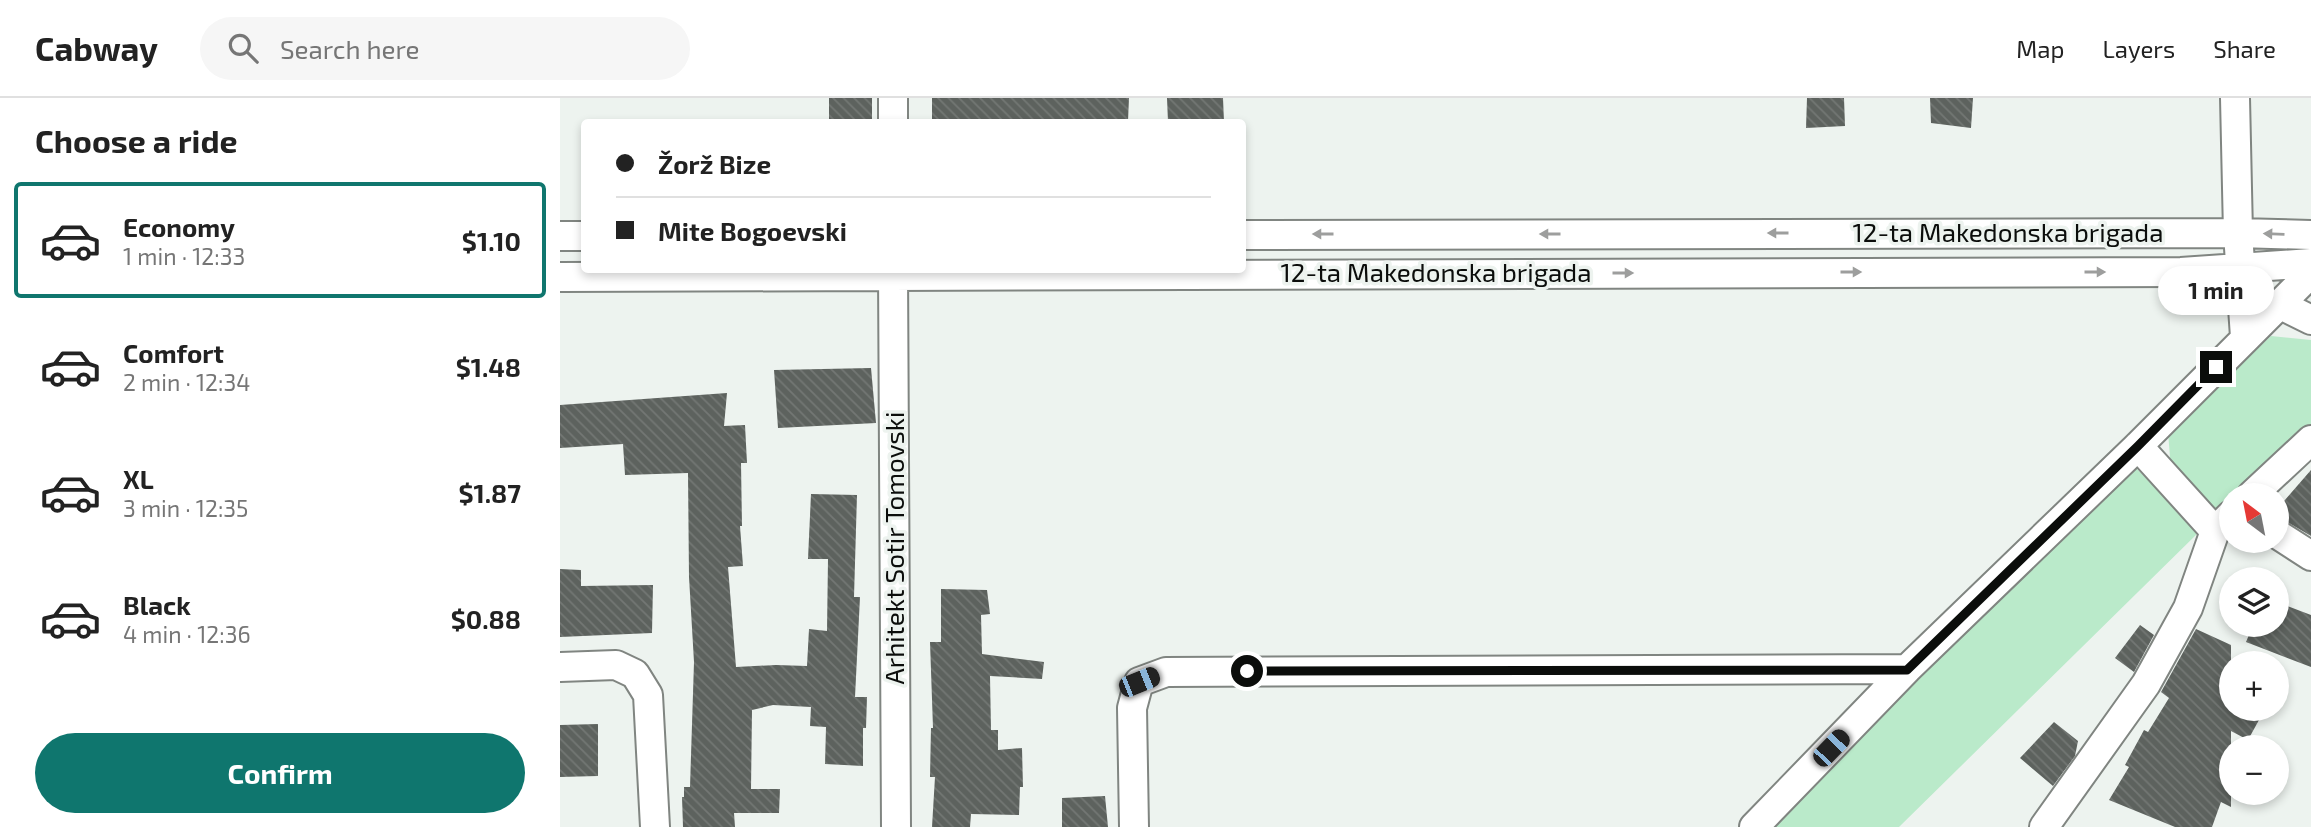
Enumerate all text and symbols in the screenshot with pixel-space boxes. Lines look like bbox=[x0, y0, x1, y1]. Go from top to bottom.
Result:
search box bbox=[200, 17, 690, 80]
text: Cabway bbox=[35, 28, 158, 68]
icon: search bbox=[224, 29, 262, 67]
text: Search here bbox=[280, 33, 420, 64]
text: Map bbox=[2016, 34, 2064, 63]
text: Layers bbox=[2102, 34, 2175, 63]
text: Share bbox=[2213, 34, 2276, 63]
text: Choose a ride bbox=[35, 121, 238, 159]
text: Žorž Bize bbox=[658, 148, 771, 179]
icon: car bbox=[39, 209, 102, 272]
text: Economy bbox=[123, 211, 235, 242]
text: Mite Bogoevski bbox=[658, 215, 847, 246]
street label: 12-ta Makedonska brigada bbox=[1852, 216, 2164, 247]
text: $1.10 bbox=[462, 225, 521, 256]
one-way arrow bbox=[1766, 227, 1788, 239]
one-way arrow bbox=[1311, 228, 1333, 240]
one-way arrow bbox=[1539, 228, 1561, 240]
one-way arrow bbox=[2263, 228, 2285, 240]
text: 1 min · 12:33 bbox=[123, 242, 245, 270]
street label: 12-ta Makedonska brigada bbox=[1280, 256, 1592, 287]
one-way arrow bbox=[1840, 266, 1862, 278]
one-way arrow bbox=[2084, 266, 2106, 278]
callout: 1 min bbox=[2158, 266, 2274, 314]
one-way arrow bbox=[1612, 267, 1634, 279]
text: 1 min bbox=[2188, 276, 2244, 304]
icon: car bbox=[39, 335, 102, 398]
text: Comfort bbox=[123, 337, 224, 368]
text: $1.48 bbox=[456, 351, 521, 382]
route end bbox=[2200, 351, 2232, 383]
text: 2 min · 12:34 bbox=[123, 368, 250, 396]
street label: Arhitekt Sotir Tomovski bbox=[878, 412, 909, 684]
icon: car bbox=[39, 461, 102, 524]
text: XL bbox=[123, 463, 154, 494]
text: $1.87 bbox=[458, 477, 521, 508]
north arrow bbox=[2219, 483, 2289, 553]
map controls bbox=[2219, 483, 2289, 805]
text: 3 min · 12:35 bbox=[123, 494, 248, 522]
button: layers bbox=[2219, 567, 2289, 637]
icon: car bbox=[39, 587, 102, 650]
text: Black bbox=[123, 589, 191, 620]
text: $0.88 bbox=[451, 603, 521, 634]
text: 4 min · 12:36 bbox=[123, 620, 251, 648]
button: + bbox=[2219, 651, 2289, 721]
route start bbox=[1231, 655, 1263, 687]
car bbox=[1116, 664, 1163, 700]
car bbox=[1809, 726, 1854, 770]
button: Confirm bbox=[35, 733, 525, 813]
button: − bbox=[2219, 735, 2289, 805]

